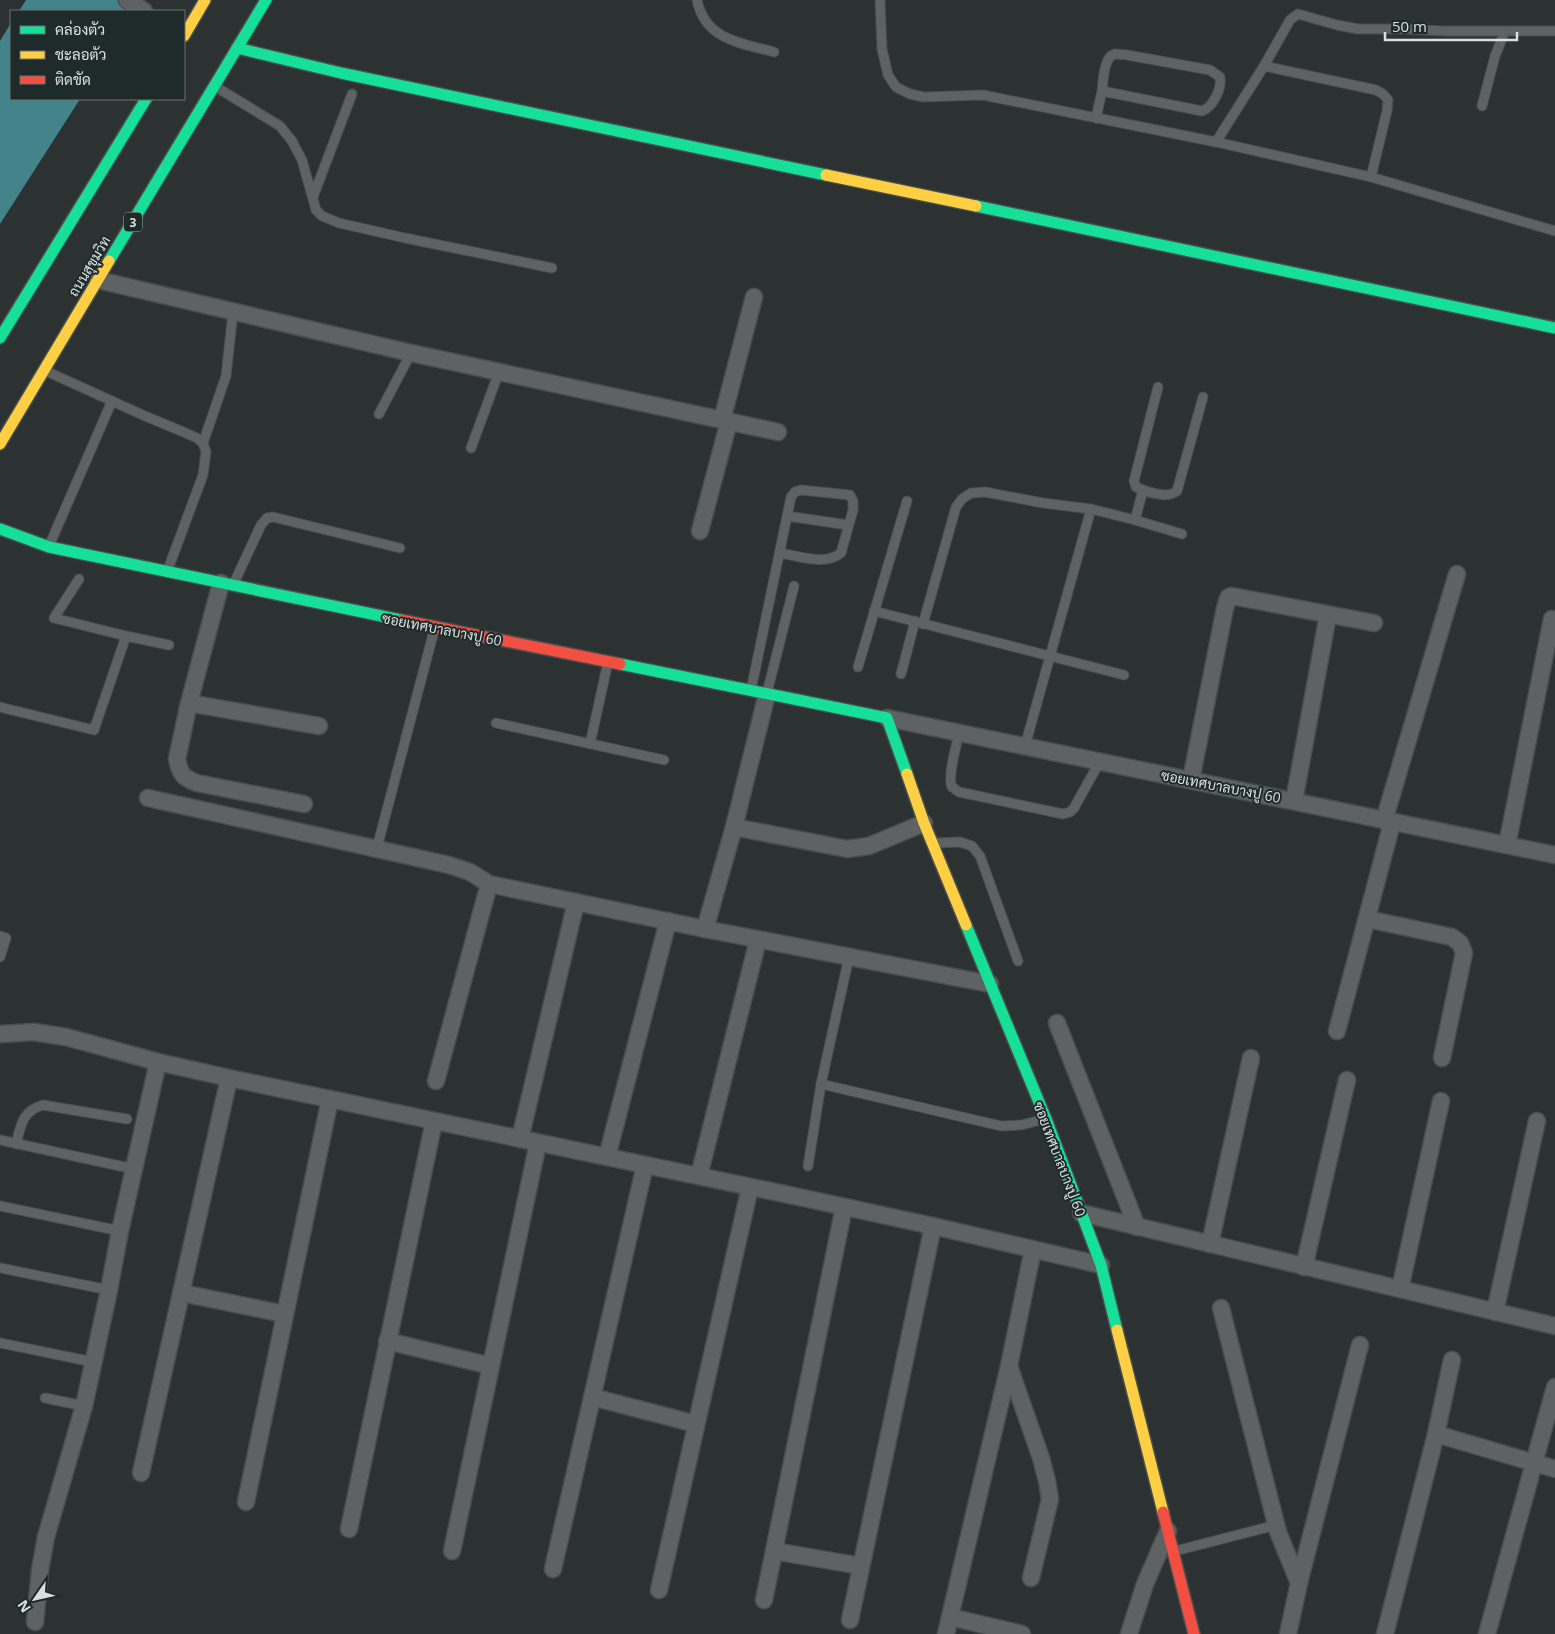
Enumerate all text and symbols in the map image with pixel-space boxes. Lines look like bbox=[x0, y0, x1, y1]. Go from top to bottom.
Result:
legend bbox=[10, 10, 185, 100]
scale bar bbox=[1385, 10, 1518, 42]
text: 50 m bbox=[1392, 16, 1427, 36]
text: คล่องตัว bbox=[55, 19, 105, 39]
text: ชะลอตัว bbox=[55, 44, 106, 64]
text: ติดขัด bbox=[55, 69, 91, 89]
road number: 3 bbox=[124, 212, 142, 232]
street label: ถนนสุขุมวิท bbox=[64, 232, 115, 300]
street label: ซอยเทศบาลบางปู 60 bbox=[380, 608, 504, 651]
street label: ซอยเทศบาลบางปู 60 bbox=[1159, 765, 1283, 808]
street label: ซอยเทศบาลบางปู 60 bbox=[1028, 1099, 1091, 1220]
north arrow bbox=[10, 1574, 60, 1624]
text: N bbox=[13, 1597, 35, 1617]

